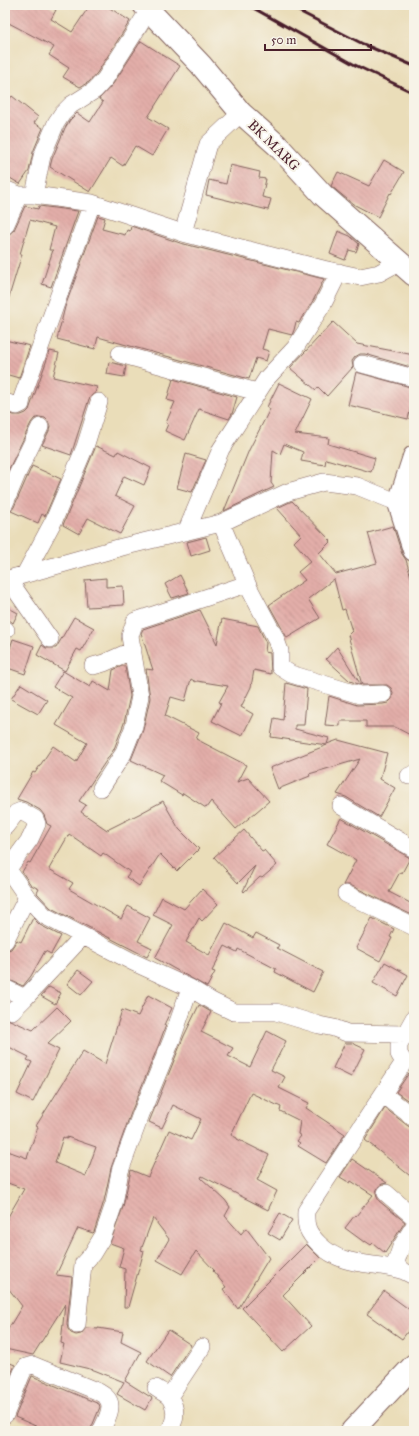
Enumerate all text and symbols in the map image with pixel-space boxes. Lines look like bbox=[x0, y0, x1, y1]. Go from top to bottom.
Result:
scale bar bbox=[265, 26, 371, 52]
text: 50 m bbox=[271, 33, 296, 47]
street label: BK MARG bbox=[244, 116, 303, 174]

